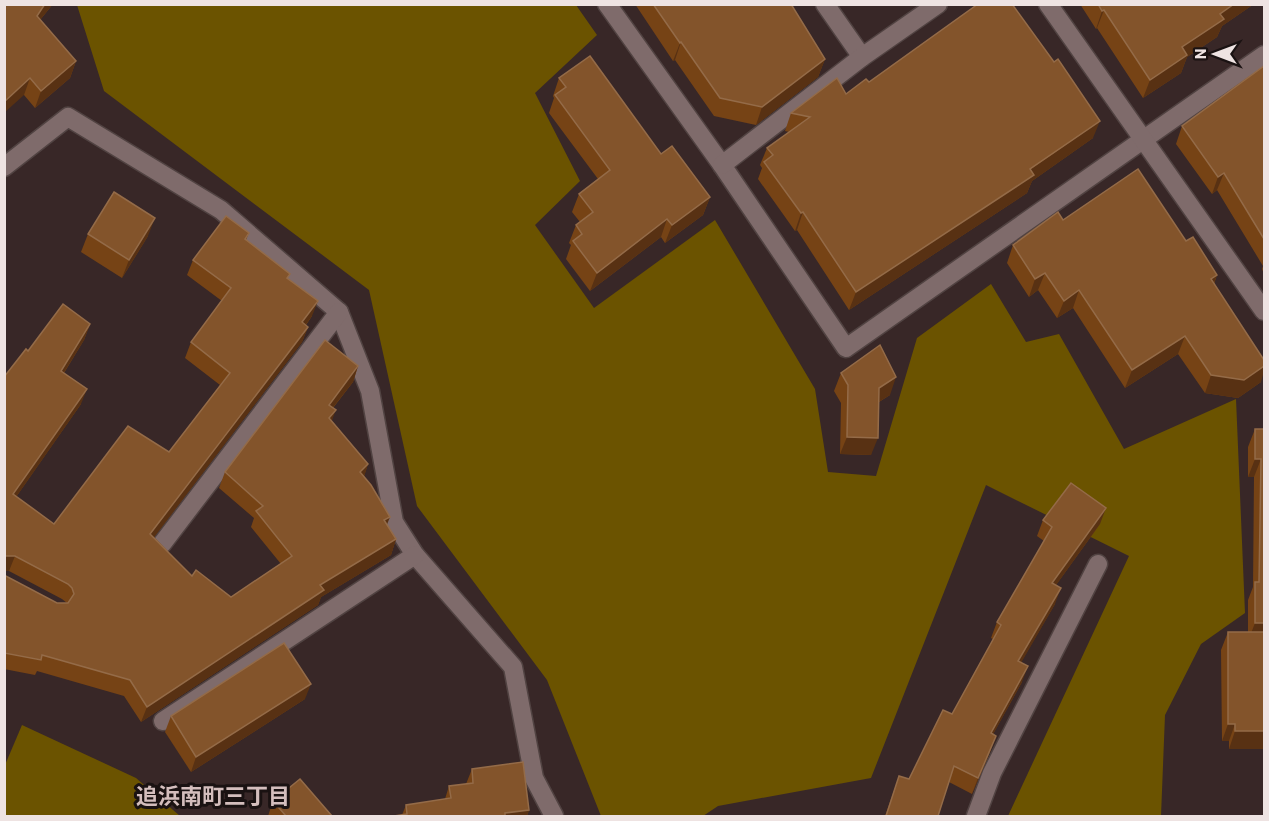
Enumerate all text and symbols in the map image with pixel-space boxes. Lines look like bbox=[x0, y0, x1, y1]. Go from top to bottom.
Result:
north arrow bbox=[1185, 24, 1245, 84]
text: N bbox=[1190, 49, 1209, 59]
district label: 追浜南町三丁目 bbox=[136, 782, 290, 808]

